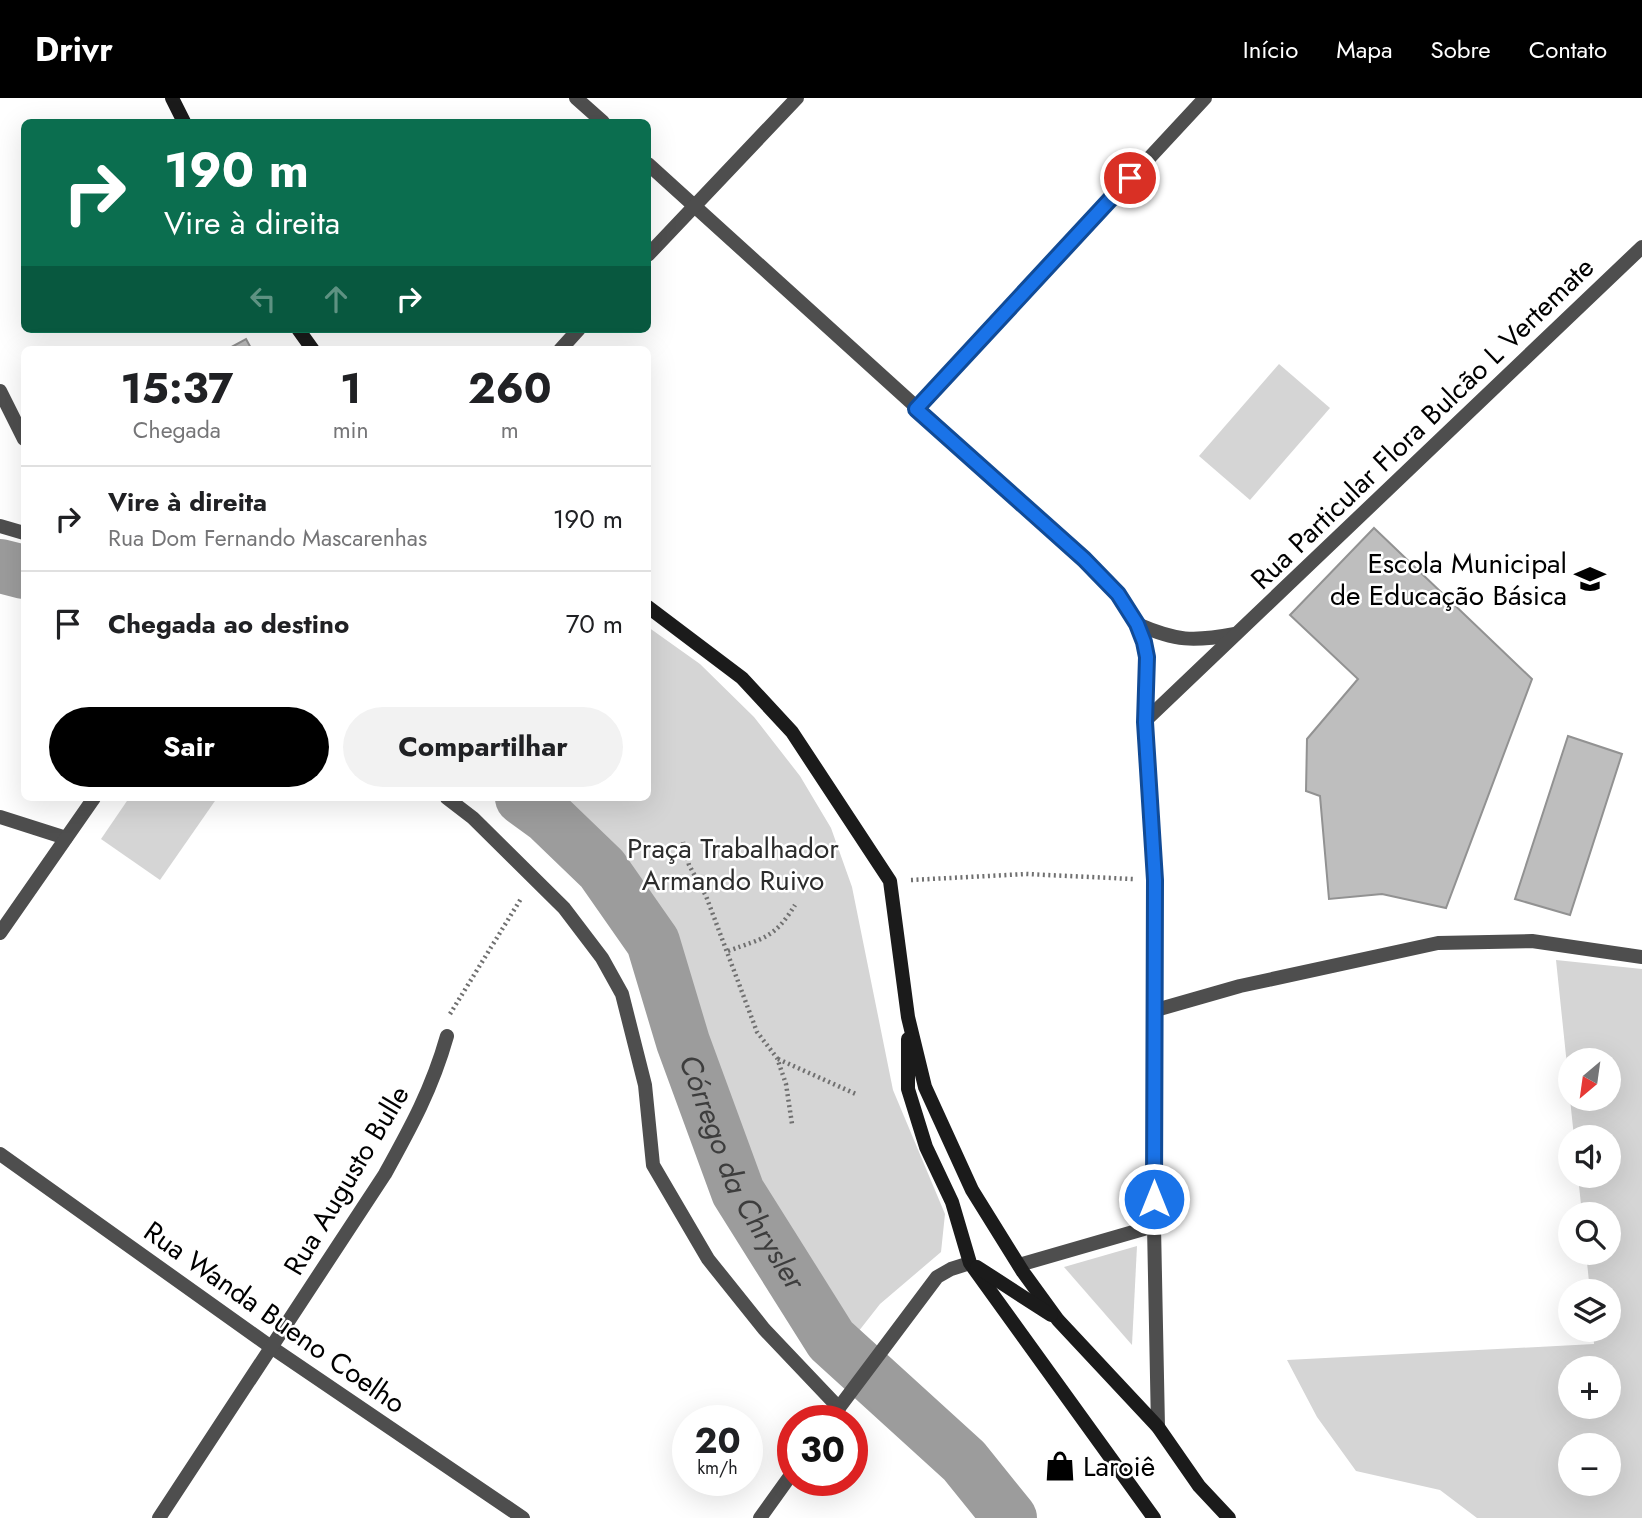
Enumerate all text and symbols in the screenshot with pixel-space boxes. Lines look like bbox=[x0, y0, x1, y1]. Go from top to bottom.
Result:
text: Drivr bbox=[35, 26, 113, 73]
text: Início bbox=[1243, 32, 1298, 67]
text: Mapa bbox=[1336, 32, 1393, 67]
text: Sobre bbox=[1431, 32, 1491, 67]
text: Contato bbox=[1529, 32, 1607, 67]
text: 190 m bbox=[164, 135, 309, 205]
icon: right bbox=[49, 147, 140, 238]
pin bbox=[1100, 148, 1160, 208]
icon: arrive bbox=[1111, 159, 1149, 197]
text: Vire à direita bbox=[164, 200, 340, 246]
street label: Rua Particular Flora Bulcão L Vertemate bbox=[1241, 248, 1603, 599]
icon: left bbox=[244, 280, 282, 318]
icon: ahead bbox=[317, 280, 355, 318]
icon: right bbox=[390, 280, 428, 318]
text: 15:37 bbox=[120, 358, 233, 419]
text: 1 bbox=[340, 358, 361, 419]
text: 260 bbox=[468, 358, 552, 419]
text: Chegada bbox=[133, 413, 221, 447]
text: min bbox=[333, 413, 369, 447]
text: m bbox=[501, 413, 519, 447]
text: Vire à direita bbox=[108, 483, 267, 521]
icon: right bbox=[49, 500, 87, 538]
text: 190 m bbox=[553, 500, 623, 538]
text: Rua Dom Fernando Mascarenhas bbox=[108, 521, 427, 555]
place label: Escola Municipal de Educação Básica bbox=[1330, 543, 1567, 616]
school or university icon: Escola Municipal de Educação Básica bbox=[1573, 562, 1607, 596]
icon: arrive bbox=[49, 605, 87, 643]
text: Chegada ao destino bbox=[108, 605, 349, 643]
text: 70 m bbox=[566, 605, 623, 643]
button: Sair bbox=[49, 707, 329, 787]
button: Compartilhar bbox=[343, 707, 623, 787]
park label: Praça Trabalhador Armando Ruivo bbox=[627, 828, 839, 901]
north arrow bbox=[1558, 1048, 1620, 1111]
map controls bbox=[1558, 1048, 1621, 1496]
water label: Córrego da Chrysler bbox=[668, 1049, 817, 1300]
street label: Rua Augusto Bulle bbox=[274, 1078, 419, 1283]
button: sound bbox=[1558, 1125, 1621, 1188]
position arrow bbox=[1117, 1162, 1191, 1236]
button: search bbox=[1558, 1202, 1621, 1265]
street label: Rua Wanda Bueno Coelho bbox=[135, 1211, 414, 1424]
button: layers bbox=[1558, 1279, 1621, 1342]
button: + bbox=[1558, 1356, 1621, 1419]
speed limit sign: 30 bbox=[777, 1405, 868, 1496]
text: 20 bbox=[694, 1416, 741, 1466]
button: − bbox=[1558, 1433, 1621, 1496]
place label: Laroiê bbox=[1083, 1446, 1155, 1487]
shop icon: Laroiê bbox=[1043, 1449, 1077, 1483]
text: km/h bbox=[697, 1455, 738, 1481]

